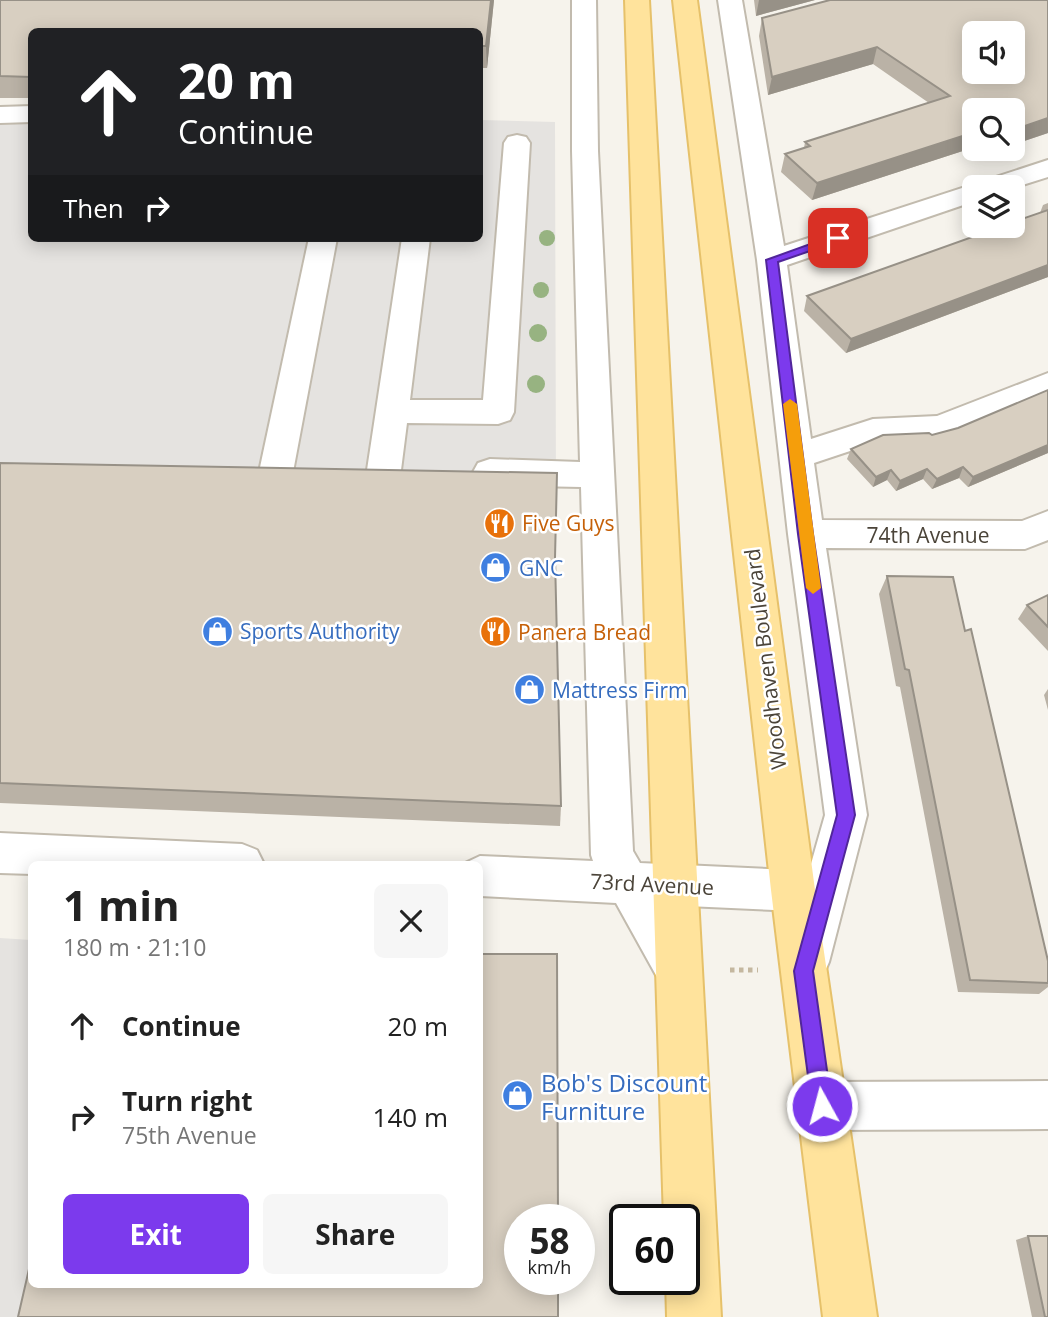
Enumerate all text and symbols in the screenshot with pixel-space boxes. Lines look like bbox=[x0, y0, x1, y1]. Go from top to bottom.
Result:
map controls bbox=[962, 21, 1025, 238]
button: sound bbox=[962, 21, 1025, 84]
text: 20 m bbox=[178, 47, 295, 113]
icon: ahead bbox=[63, 56, 154, 147]
button: search bbox=[962, 98, 1025, 161]
text: Continue bbox=[178, 110, 314, 153]
button: layers bbox=[962, 175, 1025, 238]
icon: right bbox=[138, 189, 176, 227]
text: Then bbox=[63, 190, 124, 226]
pin bbox=[808, 208, 868, 268]
icon: arrive bbox=[819, 219, 857, 257]
restaurant icon: Five Guys bbox=[482, 506, 516, 540]
place label: Five Guys bbox=[522, 509, 615, 537]
street label: 74th Avenue bbox=[867, 521, 989, 549]
street label: Woodhaven Boulevard bbox=[738, 547, 792, 771]
shop icon: GNC bbox=[479, 551, 513, 585]
place label: GNC bbox=[519, 554, 563, 582]
shop icon: Sports Authority bbox=[200, 614, 234, 648]
restaurant icon: Panera Bread bbox=[478, 615, 512, 649]
place label: Sports Authority bbox=[240, 617, 400, 645]
place label: Panera Bread bbox=[518, 618, 651, 646]
shop icon: Mattress Firm bbox=[512, 673, 546, 707]
place label: Mattress Firm bbox=[552, 676, 688, 704]
street label: 73rd Avenue bbox=[589, 867, 715, 901]
text: 1 min bbox=[63, 876, 180, 933]
button: close bbox=[374, 884, 448, 958]
text: 180 m · 21:10 bbox=[63, 931, 206, 963]
icon: ahead bbox=[63, 1007, 101, 1045]
text: Continue bbox=[122, 1008, 241, 1044]
text: 20 m bbox=[387, 1008, 448, 1044]
place label: Bob's Discount Furniture bbox=[541, 1066, 707, 1127]
position arrow bbox=[785, 1069, 859, 1143]
shop icon: Bob's Discount Furniture bbox=[501, 1079, 535, 1113]
text: Turn right bbox=[122, 1083, 253, 1119]
icon: right bbox=[63, 1098, 101, 1136]
text: 140 m bbox=[373, 1099, 448, 1135]
text: 75th Avenue bbox=[122, 1119, 257, 1151]
button: Exit bbox=[63, 1194, 249, 1274]
button: Share bbox=[263, 1194, 448, 1274]
speed limit sign: 60 bbox=[609, 1204, 700, 1295]
text: 58 bbox=[529, 1217, 570, 1264]
text: km/h bbox=[528, 1255, 571, 1279]

